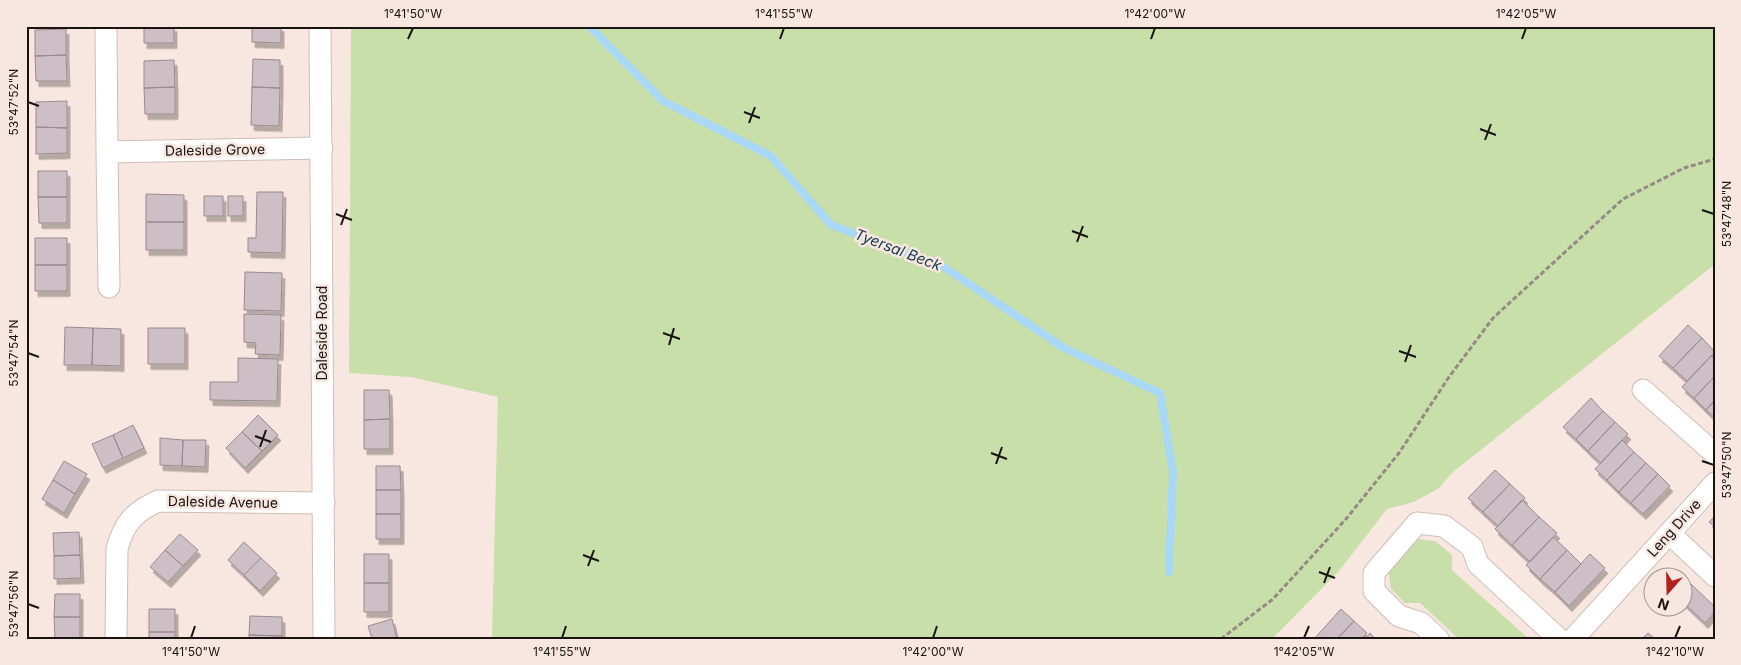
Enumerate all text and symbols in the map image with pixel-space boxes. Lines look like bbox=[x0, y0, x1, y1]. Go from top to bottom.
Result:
text: 1°41'50"W bbox=[384, 6, 442, 21]
text: 1°41'55"W bbox=[755, 6, 813, 21]
text: 1°42'00"W bbox=[1124, 6, 1186, 21]
text: 1°42'05"W bbox=[1496, 6, 1557, 21]
text: 53°47'52"N bbox=[6, 69, 21, 135]
street label: Daleside Grove bbox=[165, 140, 265, 159]
text: 53°47'48"N bbox=[1719, 181, 1734, 247]
water label: Tyersal Beck bbox=[852, 224, 945, 275]
street label: Daleside Road bbox=[313, 286, 330, 380]
text: 53°47'54"N bbox=[6, 319, 21, 387]
text: 53°47'50"N bbox=[1719, 431, 1734, 499]
street label: Daleside Avenue bbox=[168, 492, 278, 511]
street label: Leng Drive bbox=[1643, 495, 1704, 560]
north arrow bbox=[1644, 568, 1694, 618]
text: 53°47'56"N bbox=[6, 571, 21, 637]
text: N bbox=[1655, 595, 1671, 614]
text: 1°41'50"W bbox=[162, 644, 220, 659]
text: 1°41'55"W bbox=[533, 644, 591, 659]
text: 1°42'00"W bbox=[902, 644, 964, 659]
text: 1°42'05"W bbox=[1274, 644, 1335, 659]
text: 1°42'10"W bbox=[1646, 644, 1704, 659]

